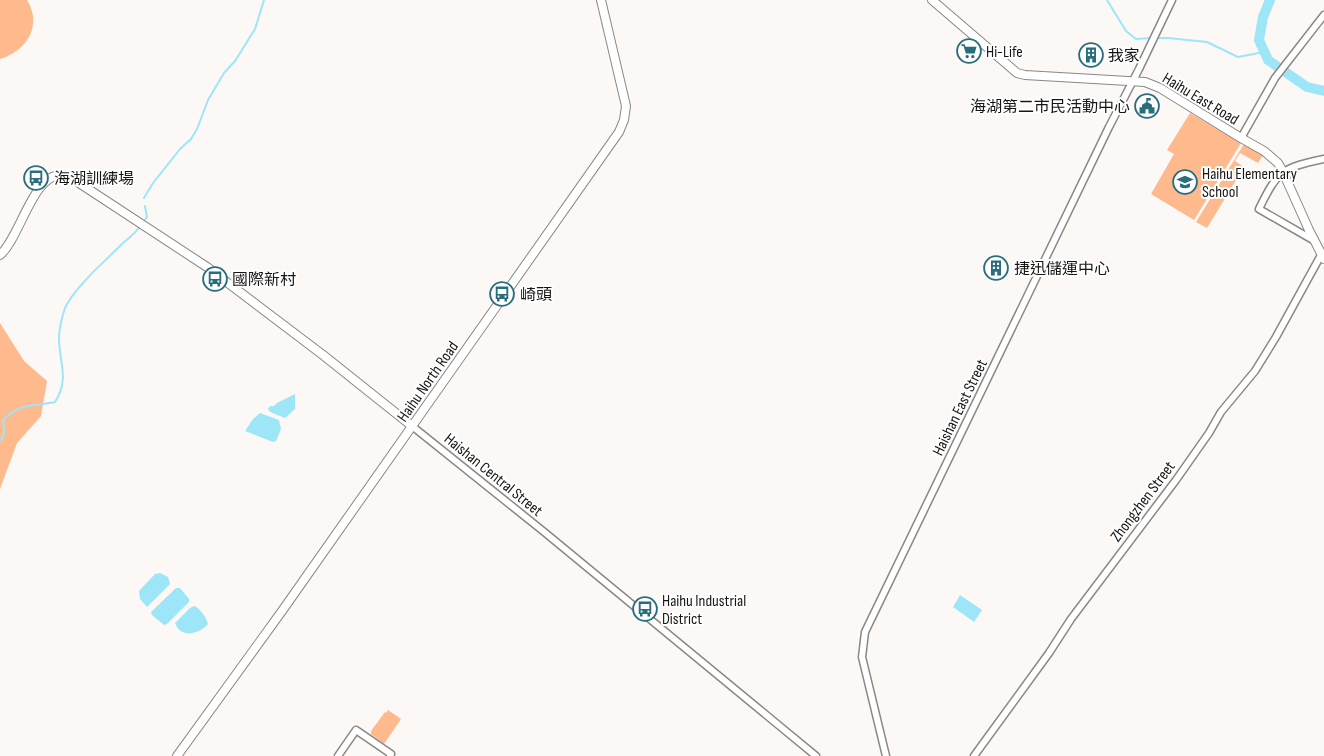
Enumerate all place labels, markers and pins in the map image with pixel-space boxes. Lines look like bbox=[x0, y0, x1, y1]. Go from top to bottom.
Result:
supermarket icon: Hi-Life bbox=[956, 38, 982, 64]
building icon: 我家 bbox=[1078, 42, 1104, 68]
place label: Hi-Life bbox=[986, 43, 1023, 62]
place label: 我家 bbox=[1108, 47, 1140, 66]
public building icon: 海湖第二市民活動中心 bbox=[1134, 93, 1160, 119]
place label: 海湖第二市民活動中心 bbox=[970, 98, 1130, 117]
bus stop icon: 海湖訓練場 bbox=[23, 165, 49, 191]
place label: Haihu Elementary School bbox=[1202, 165, 1297, 202]
school or university icon: Haihu Elementary School bbox=[1172, 169, 1198, 195]
place label: 海湖訓練場 bbox=[54, 170, 134, 189]
building icon: 捷迅儲運中心 bbox=[983, 255, 1009, 281]
place label: 捷迅儲運中心 bbox=[1014, 260, 1110, 279]
bus stop icon: 國際新村 bbox=[202, 266, 228, 292]
place label: 國際新村 bbox=[232, 271, 296, 290]
bus stop icon: 崎頭 bbox=[489, 281, 515, 307]
place label: 崎頭 bbox=[520, 286, 552, 305]
place label: Haihu Industrial District bbox=[662, 592, 746, 629]
bus stop icon: Haihu Industrial District bbox=[632, 596, 658, 622]

